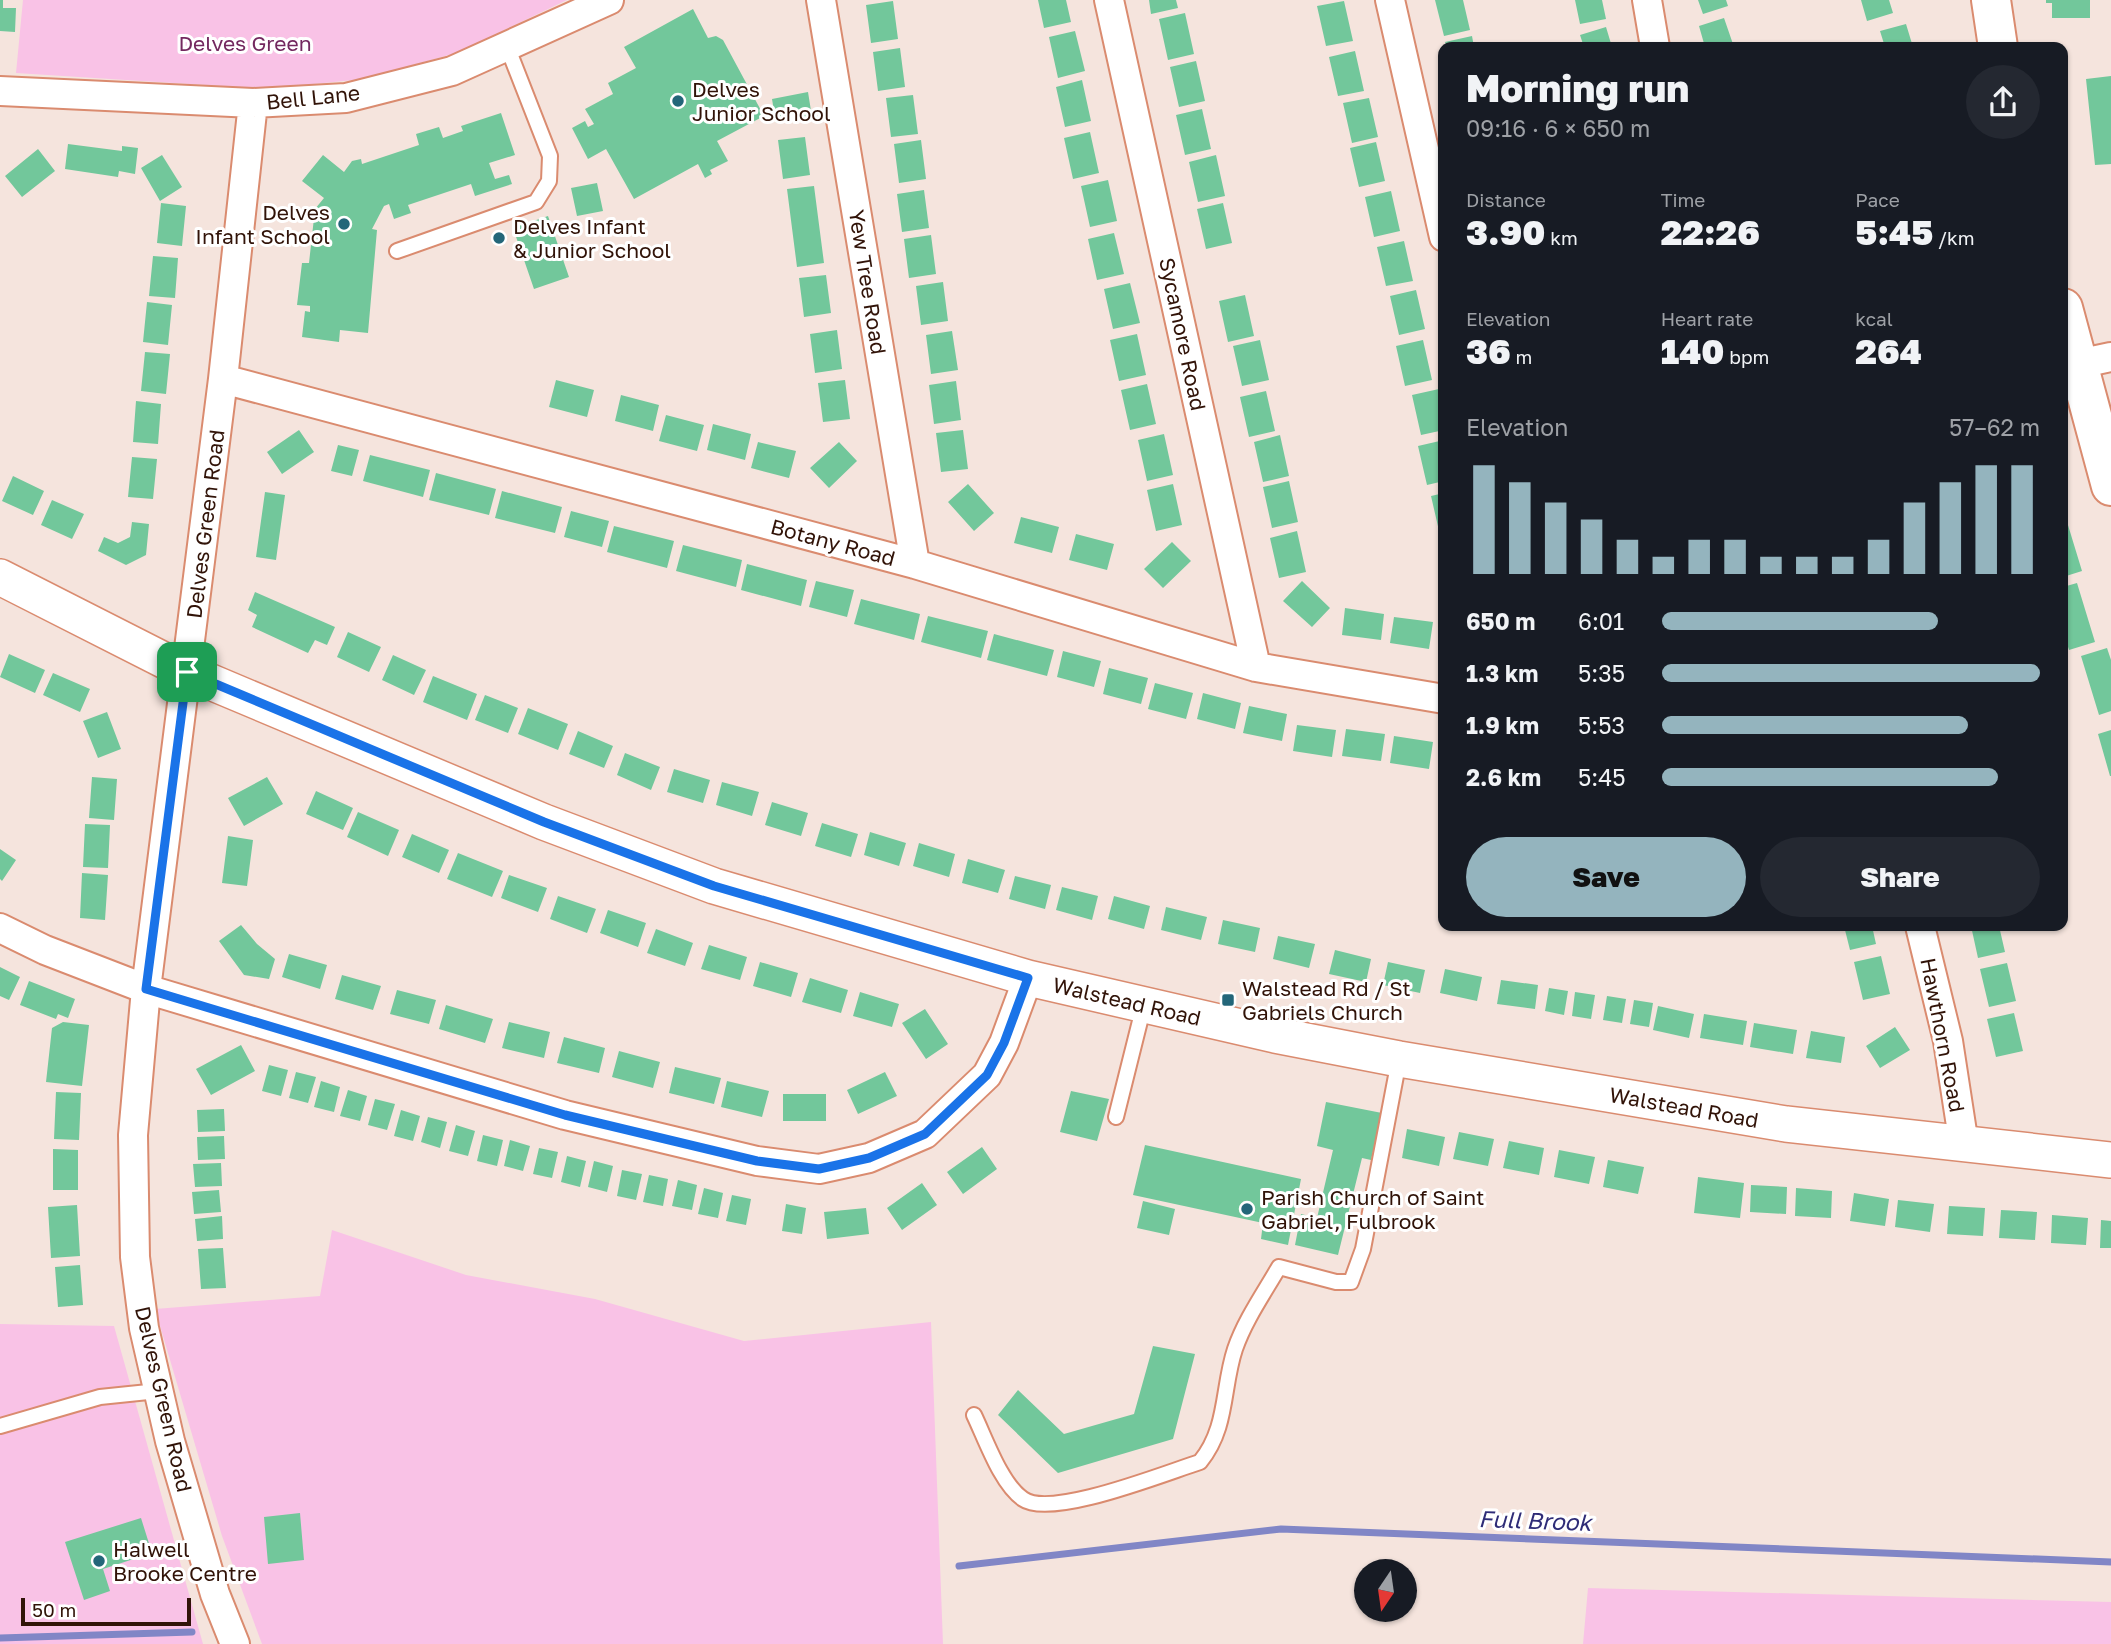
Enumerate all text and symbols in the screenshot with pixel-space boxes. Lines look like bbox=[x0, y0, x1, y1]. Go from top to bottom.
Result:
park label: Delves Green bbox=[178, 30, 312, 56]
text: Morning run bbox=[1466, 65, 1689, 110]
button: share bbox=[1966, 65, 2040, 139]
place label: Delves Junior School bbox=[692, 76, 831, 126]
street label: Bell Lane bbox=[265, 79, 361, 115]
marker: Delves Junior School bbox=[670, 93, 686, 109]
text: 09:16 · 6 × 650 m bbox=[1466, 114, 1650, 142]
text: Distance bbox=[1466, 188, 1546, 211]
text: Time bbox=[1661, 188, 1705, 211]
text: Pace bbox=[1855, 188, 1900, 211]
place label: Delves Infant School bbox=[195, 199, 330, 249]
street label: Yew Tree Road bbox=[844, 208, 892, 356]
text: 3.90 bbox=[1466, 211, 1545, 253]
text: 22:26 bbox=[1661, 211, 1760, 253]
text: 5:45 bbox=[1855, 211, 1933, 253]
place label: Delves Infant & Junior School bbox=[513, 213, 671, 263]
marker: Delves Infant School bbox=[336, 216, 352, 232]
text: km bbox=[1545, 226, 1578, 249]
text: /km bbox=[1933, 226, 1975, 249]
marker: Delves Infant & Junior School bbox=[491, 230, 507, 246]
street label: Sycamore Road bbox=[1154, 255, 1212, 413]
text: Elevation bbox=[1466, 307, 1551, 330]
text: Heart rate bbox=[1661, 307, 1753, 330]
text: kcal bbox=[1855, 307, 1893, 330]
text: 36 bbox=[1466, 330, 1511, 372]
text: 140 bbox=[1661, 330, 1724, 372]
text: 264 bbox=[1855, 330, 1922, 372]
text: m bbox=[1511, 345, 1532, 368]
text: bpm bbox=[1724, 345, 1769, 368]
text: Elevation bbox=[1466, 413, 1568, 441]
text: 57–62 m bbox=[1949, 413, 2040, 441]
street label: Delves Green Road bbox=[181, 428, 229, 620]
street label: Botany Road bbox=[768, 513, 898, 571]
text: 650 m bbox=[1466, 607, 1535, 635]
text: 6:01 bbox=[1578, 607, 1624, 635]
pin bbox=[157, 642, 217, 702]
icon: arrive bbox=[168, 653, 206, 691]
text: 1.3 km bbox=[1466, 659, 1538, 687]
text: 5:35 bbox=[1578, 659, 1625, 687]
text: 1.9 km bbox=[1466, 711, 1539, 739]
text: 5:53 bbox=[1578, 711, 1625, 739]
text: 2.6 km bbox=[1466, 763, 1541, 791]
text: 5:45 bbox=[1578, 763, 1626, 791]
button: Save bbox=[1466, 837, 1746, 917]
button: Share bbox=[1760, 837, 2040, 917]
street label: Hawthorn Road bbox=[1915, 956, 1971, 1114]
street label: Walstead Road bbox=[1050, 971, 1204, 1031]
place label: Walstead Rd / St Gabriels Church bbox=[1242, 975, 1411, 1025]
marker: Walstead Rd / St Gabriels Church bbox=[1220, 992, 1236, 1008]
street label: Walstead Road bbox=[1607, 1081, 1761, 1133]
place label: Parish Church of Saint Gabriel, Fulbrook bbox=[1261, 1184, 1484, 1234]
marker: Parish Church of Saint Gabriel, Fulbrook bbox=[1239, 1201, 1255, 1217]
street label: Delves Green Road bbox=[130, 1304, 198, 1494]
water label: Full Brook bbox=[1478, 1504, 1594, 1536]
place label: Halwell Brooke Centre bbox=[113, 1536, 257, 1586]
marker: Halwell Brooke Centre bbox=[91, 1553, 107, 1569]
north arrow bbox=[1354, 1559, 1418, 1622]
map controls bbox=[1354, 1559, 1417, 1622]
scale bar bbox=[21, 1595, 191, 1627]
text: 50 m bbox=[32, 1598, 76, 1621]

